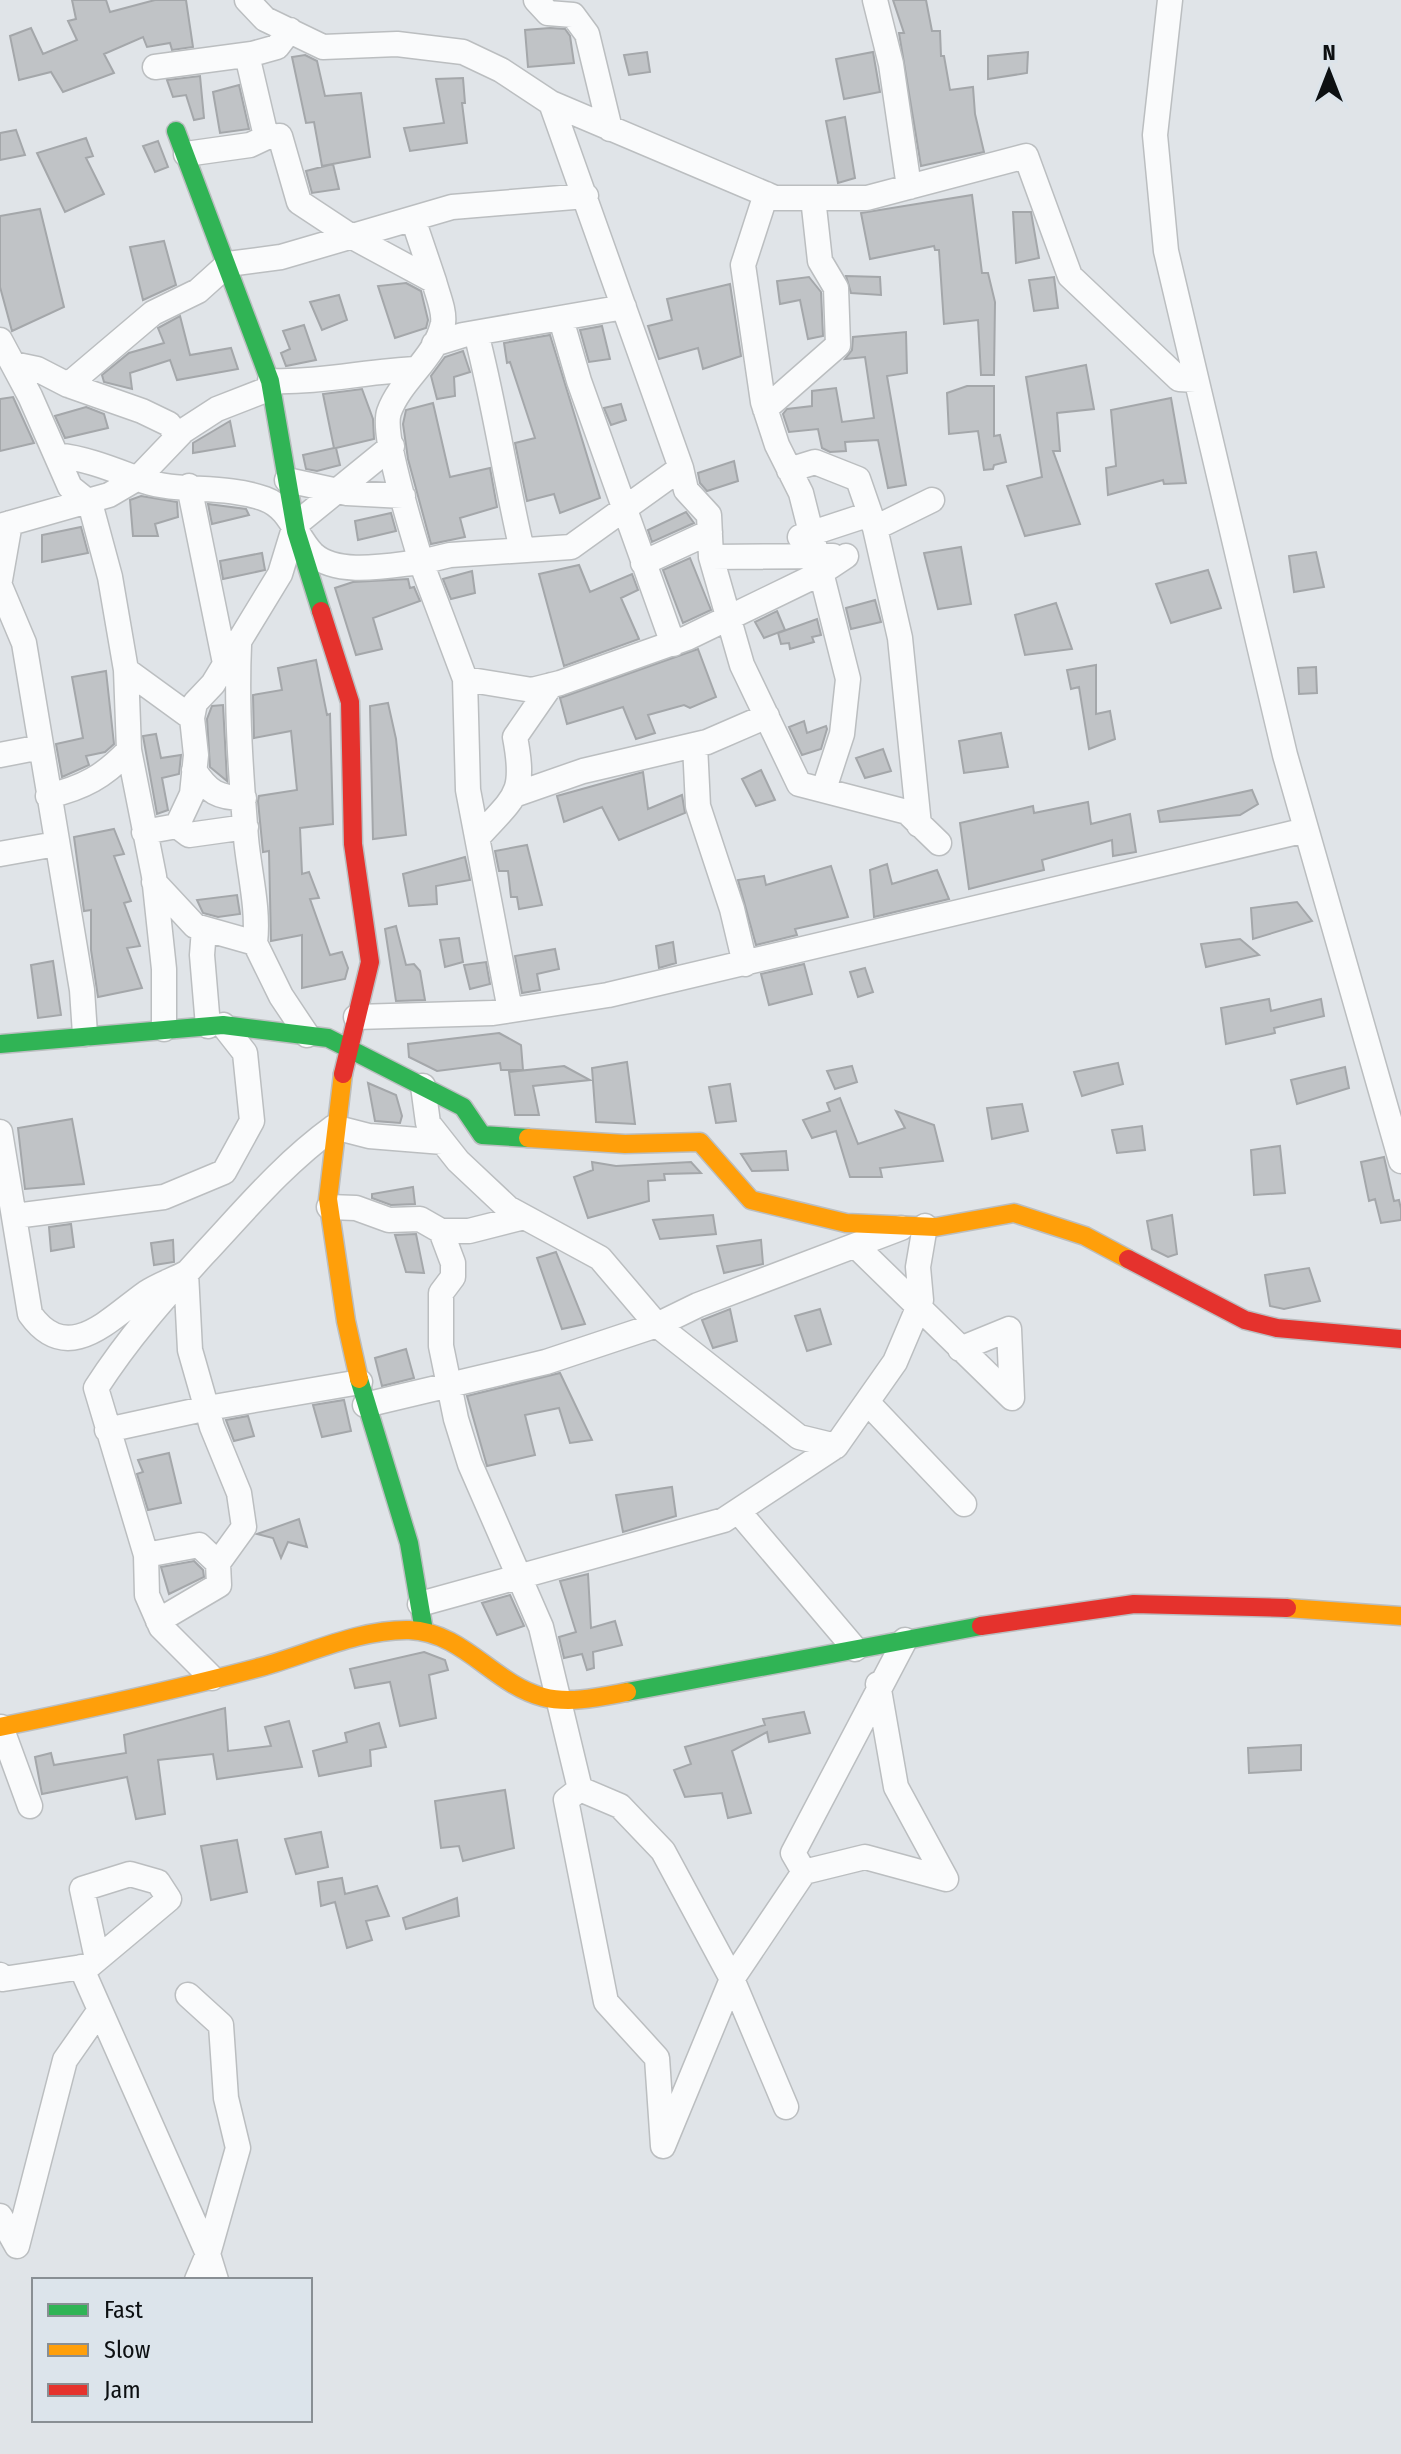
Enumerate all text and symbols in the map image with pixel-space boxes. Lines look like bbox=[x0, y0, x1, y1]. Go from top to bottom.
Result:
north arrow bbox=[1289, 32, 1369, 112]
text: N bbox=[1322, 39, 1336, 66]
legend bbox=[32, 2278, 312, 2422]
text: Fast bbox=[104, 2296, 143, 2324]
text: Slow bbox=[104, 2336, 151, 2364]
text: Jam bbox=[104, 2376, 141, 2404]

